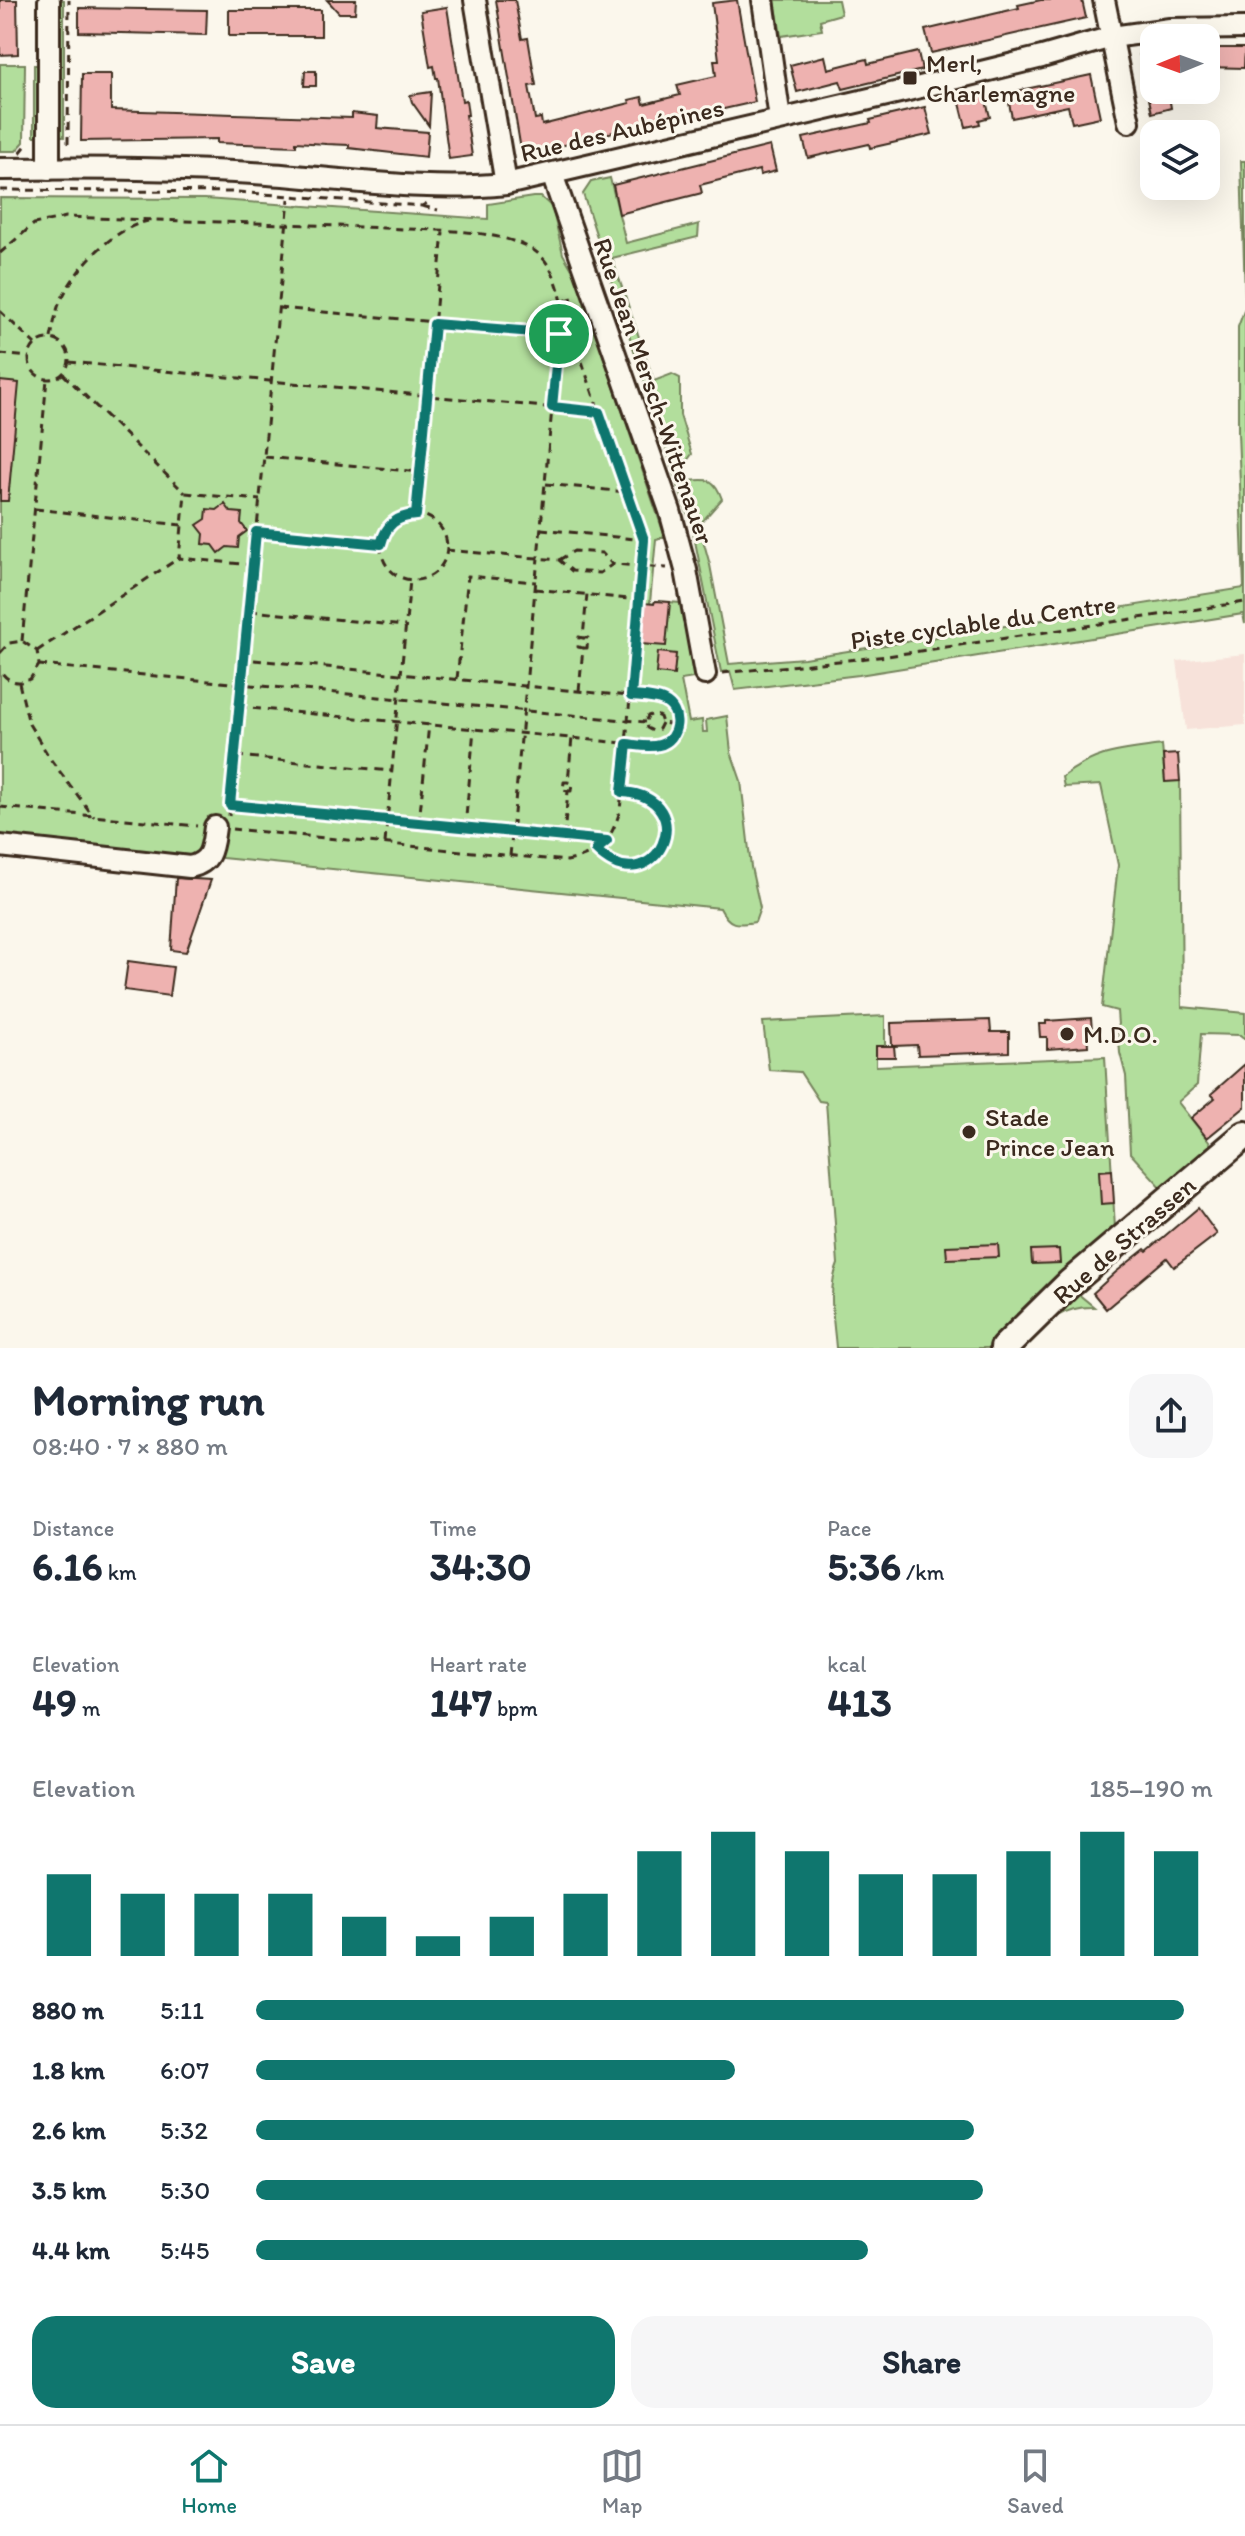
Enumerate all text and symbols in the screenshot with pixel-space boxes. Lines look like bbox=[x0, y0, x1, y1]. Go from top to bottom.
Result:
north arrow bbox=[1140, 24, 1220, 104]
map controls bbox=[1140, 24, 1220, 200]
place label: Merl, Charlemagne bbox=[926, 47, 1075, 109]
marker: Merl, Charlemagne bbox=[901, 69, 919, 87]
street label: Rue des Aubépines bbox=[517, 91, 727, 169]
button: layers bbox=[1140, 120, 1220, 200]
street label: Rue Jean Mersch-Wittenauer bbox=[586, 234, 722, 549]
pin bbox=[525, 300, 593, 368]
icon: arrive bbox=[537, 312, 581, 356]
street label: Piste cyclable du Centre bbox=[848, 588, 1118, 656]
place label: M.D.O. bbox=[1083, 1018, 1158, 1050]
marker: M.D.O. bbox=[1058, 1025, 1076, 1043]
place label: Stade Prince Jean bbox=[985, 1101, 1115, 1163]
marker: Stade Prince Jean bbox=[960, 1123, 978, 1141]
street label: Rue de Strassen bbox=[1046, 1169, 1202, 1311]
text: Morning run bbox=[32, 1373, 265, 1426]
button: share bbox=[1129, 1374, 1213, 1458]
text: 08:40 · 7 × 880 m bbox=[32, 1430, 228, 1462]
text: Distance bbox=[32, 1515, 114, 1542]
text: Time bbox=[430, 1515, 477, 1542]
text: Pace bbox=[827, 1515, 871, 1542]
text: 6.16 bbox=[32, 1542, 103, 1590]
text: 34:30 bbox=[430, 1542, 532, 1590]
text: 5:36 bbox=[827, 1542, 901, 1590]
text: km bbox=[103, 1559, 137, 1586]
text: /km bbox=[901, 1559, 944, 1586]
text: Elevation bbox=[32, 1651, 119, 1678]
text: Heart rate bbox=[430, 1651, 527, 1678]
text: kcal bbox=[827, 1651, 866, 1678]
text: 49 bbox=[32, 1678, 77, 1726]
text: 147 bbox=[430, 1678, 492, 1726]
text: 413 bbox=[827, 1678, 892, 1726]
text: m bbox=[77, 1695, 100, 1722]
text: bpm bbox=[492, 1695, 538, 1722]
text: Elevation bbox=[32, 1772, 135, 1804]
text: 185–190 m bbox=[1089, 1772, 1213, 1804]
text: 880 m bbox=[32, 1994, 104, 2026]
text: 5:11 bbox=[160, 1994, 204, 2026]
text: 1.8 km bbox=[32, 2054, 105, 2086]
text: 6:07 bbox=[160, 2054, 209, 2086]
text: 2.6 km bbox=[32, 2114, 106, 2146]
text: 5:32 bbox=[160, 2114, 208, 2146]
text: 3.5 km bbox=[32, 2174, 106, 2206]
text: 5:30 bbox=[160, 2174, 210, 2206]
text: 4.4 km bbox=[32, 2234, 110, 2266]
text: 5:45 bbox=[160, 2234, 209, 2266]
button: Save bbox=[32, 2316, 615, 2408]
button: Share bbox=[631, 2316, 1213, 2408]
tab: Home bbox=[182, 2444, 237, 2519]
tab: Map bbox=[600, 2444, 644, 2519]
tab: Saved bbox=[1007, 2444, 1063, 2519]

